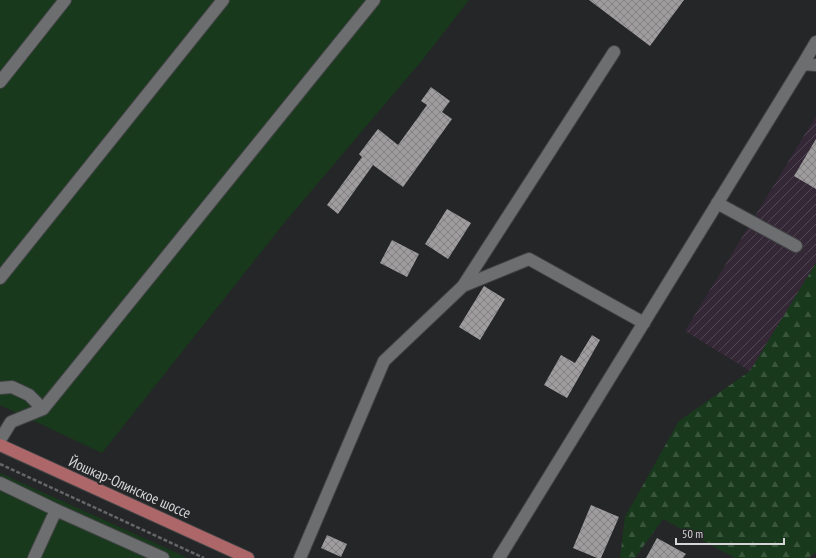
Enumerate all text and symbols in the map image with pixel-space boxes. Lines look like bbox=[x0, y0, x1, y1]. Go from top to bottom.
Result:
street label: Йошкар-Олинское шоссе bbox=[66, 451, 194, 523]
scale bar bbox=[676, 520, 784, 546]
text: 50 m bbox=[682, 526, 703, 541]

